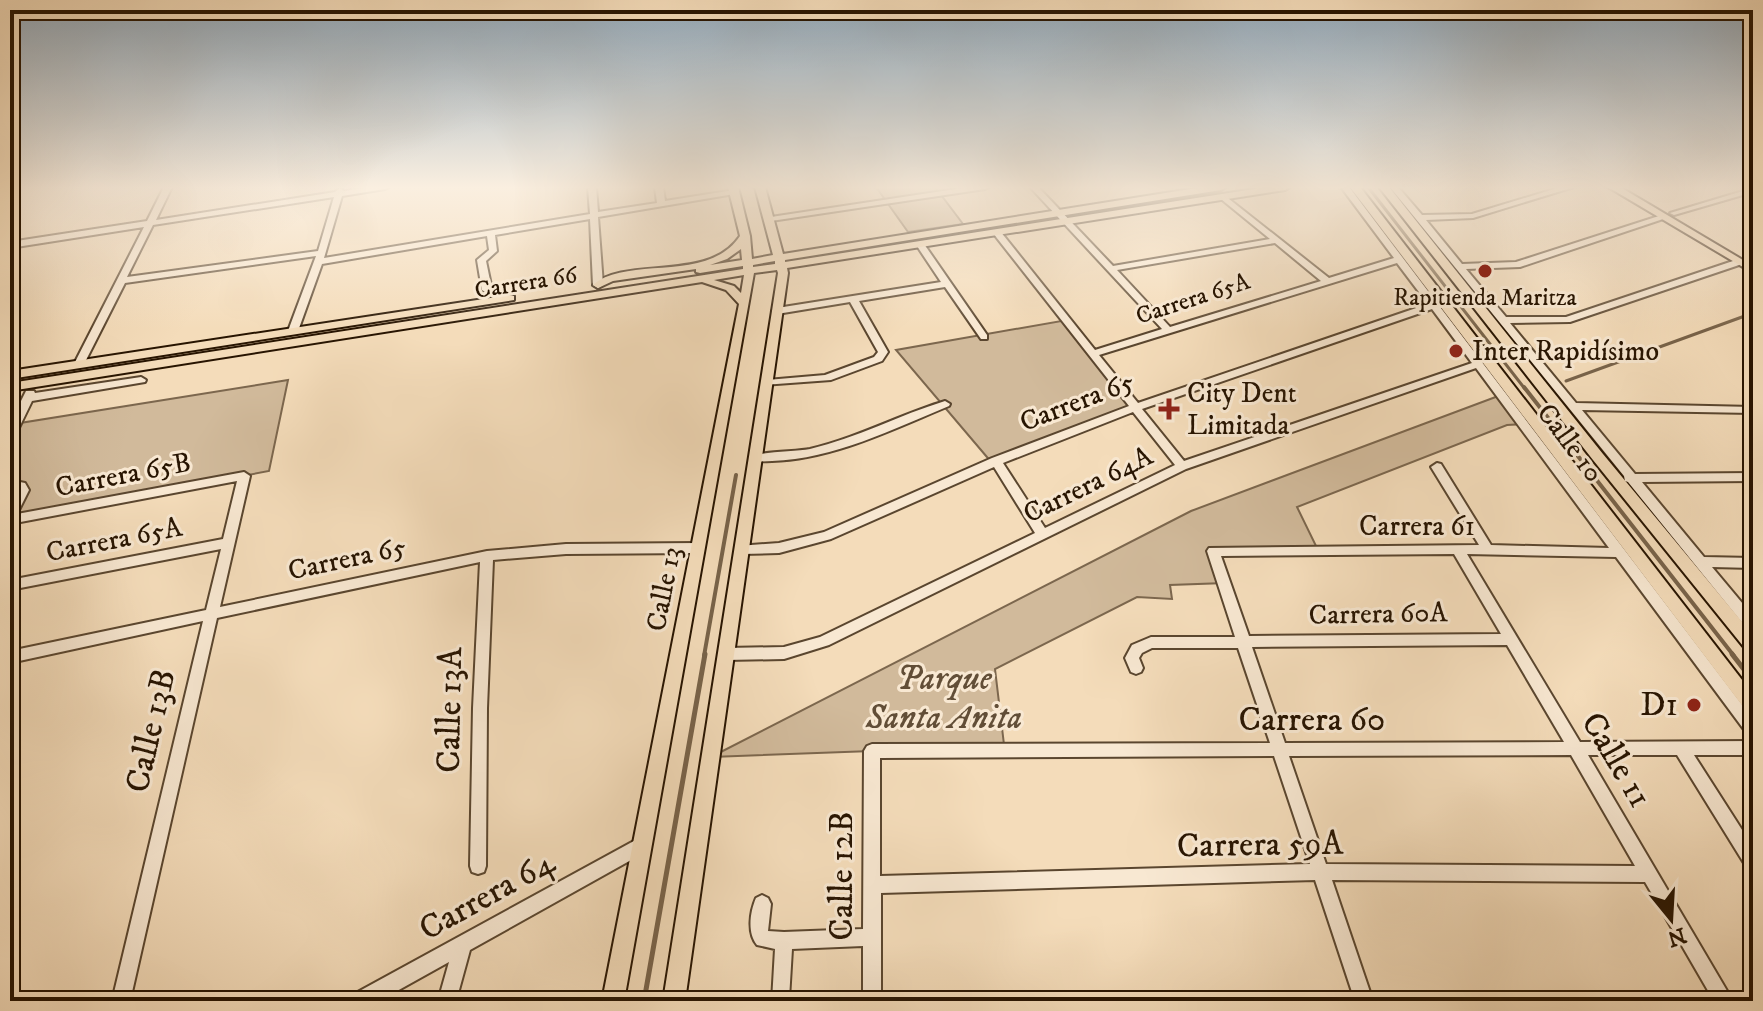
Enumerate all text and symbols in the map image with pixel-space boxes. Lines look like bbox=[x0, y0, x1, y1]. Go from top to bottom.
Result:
street label: Carrera 66 bbox=[473, 260, 581, 306]
marker: Rapitienda Maritza bbox=[1476, 262, 1494, 280]
street label: Carrera 65A bbox=[1132, 266, 1254, 331]
place label: Rapitienda Maritza bbox=[1393, 283, 1577, 313]
place label: Inter Rapidísimo bbox=[1472, 334, 1659, 369]
marker: Inter Rapidísimo bbox=[1447, 342, 1465, 360]
street label: Carrera 65 bbox=[1015, 364, 1139, 440]
place label: City Dent Limitada bbox=[1187, 376, 1297, 443]
street label: Calle 10 bbox=[1529, 396, 1611, 490]
marker: City Dent Limitada bbox=[1158, 398, 1180, 420]
street label: Carrera 64A bbox=[1018, 438, 1160, 531]
street label: Carrera 65B bbox=[52, 445, 194, 505]
street label: Carrera 65A bbox=[43, 509, 186, 570]
street label: Carrera 61 bbox=[1359, 509, 1475, 544]
street label: Carrera 65 bbox=[285, 529, 409, 589]
street label: Calle 13 bbox=[639, 544, 689, 634]
street label: Carrera 60A bbox=[1308, 595, 1449, 633]
street label: Calle 13A bbox=[428, 647, 472, 773]
park label: Parque Santa Anita bbox=[865, 658, 1022, 739]
street label: Calle 13B bbox=[116, 665, 186, 797]
place label: D1 bbox=[1640, 684, 1678, 726]
marker: D1 bbox=[1685, 696, 1703, 714]
street label: Carrera 60 bbox=[1239, 699, 1385, 741]
street label: Calle 11 bbox=[1571, 705, 1661, 815]
street label: Calle 12B bbox=[821, 811, 863, 941]
street label: Carrera 59A bbox=[1176, 823, 1344, 867]
street label: Carrera 64 bbox=[412, 841, 563, 950]
north arrow bbox=[1631, 879, 1711, 959]
text: N bbox=[1664, 921, 1689, 952]

